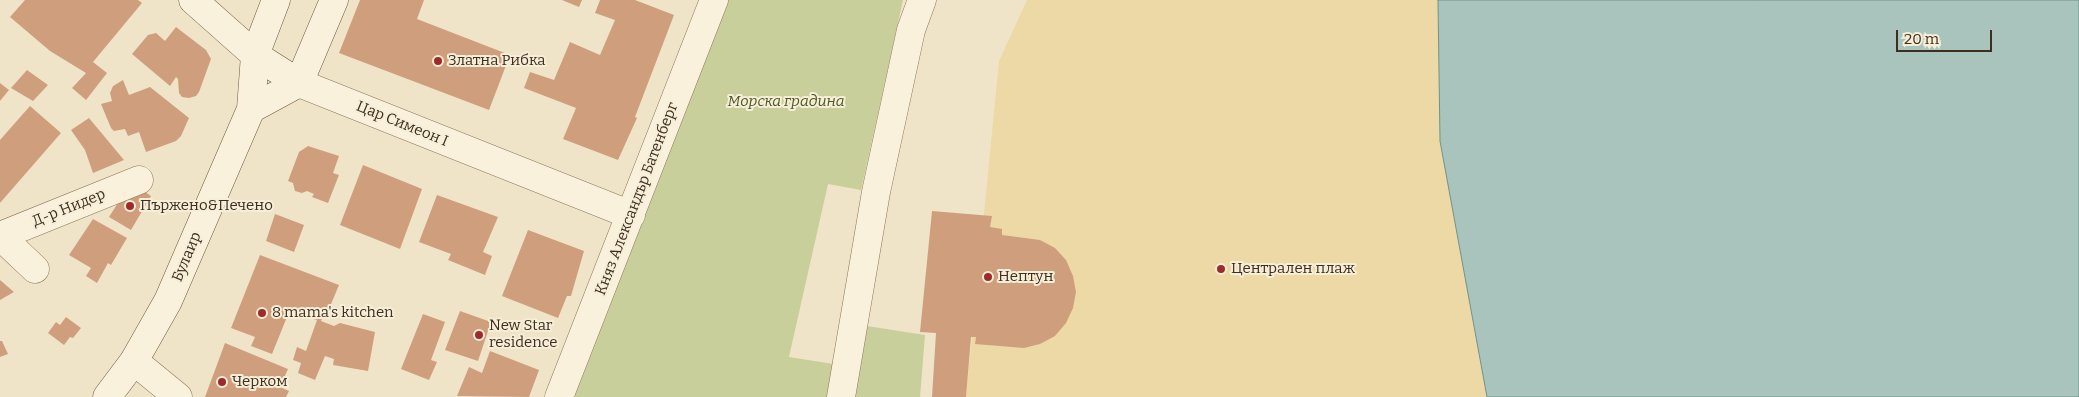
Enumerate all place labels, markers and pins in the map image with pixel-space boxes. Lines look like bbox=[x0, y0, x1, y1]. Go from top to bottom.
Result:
place label: Златна Рибка bbox=[448, 52, 546, 70]
marker: Златна Рибка bbox=[432, 55, 444, 67]
place label: Пържено&Печено bbox=[140, 197, 273, 215]
marker: Пържено&Печено bbox=[124, 200, 136, 212]
place label: Централен плаж bbox=[1231, 260, 1355, 278]
marker: Централен плаж bbox=[1215, 263, 1227, 275]
place label: Нептун bbox=[998, 268, 1053, 286]
marker: Нептун bbox=[982, 271, 994, 283]
place label: 8 mama's kitchen bbox=[272, 304, 394, 322]
marker: 8 mama's kitchen bbox=[256, 307, 268, 319]
place label: New Star residence bbox=[489, 317, 557, 352]
marker: New Star residence bbox=[473, 329, 485, 341]
place label: Черком bbox=[232, 373, 287, 391]
marker: Черком bbox=[216, 376, 228, 388]

